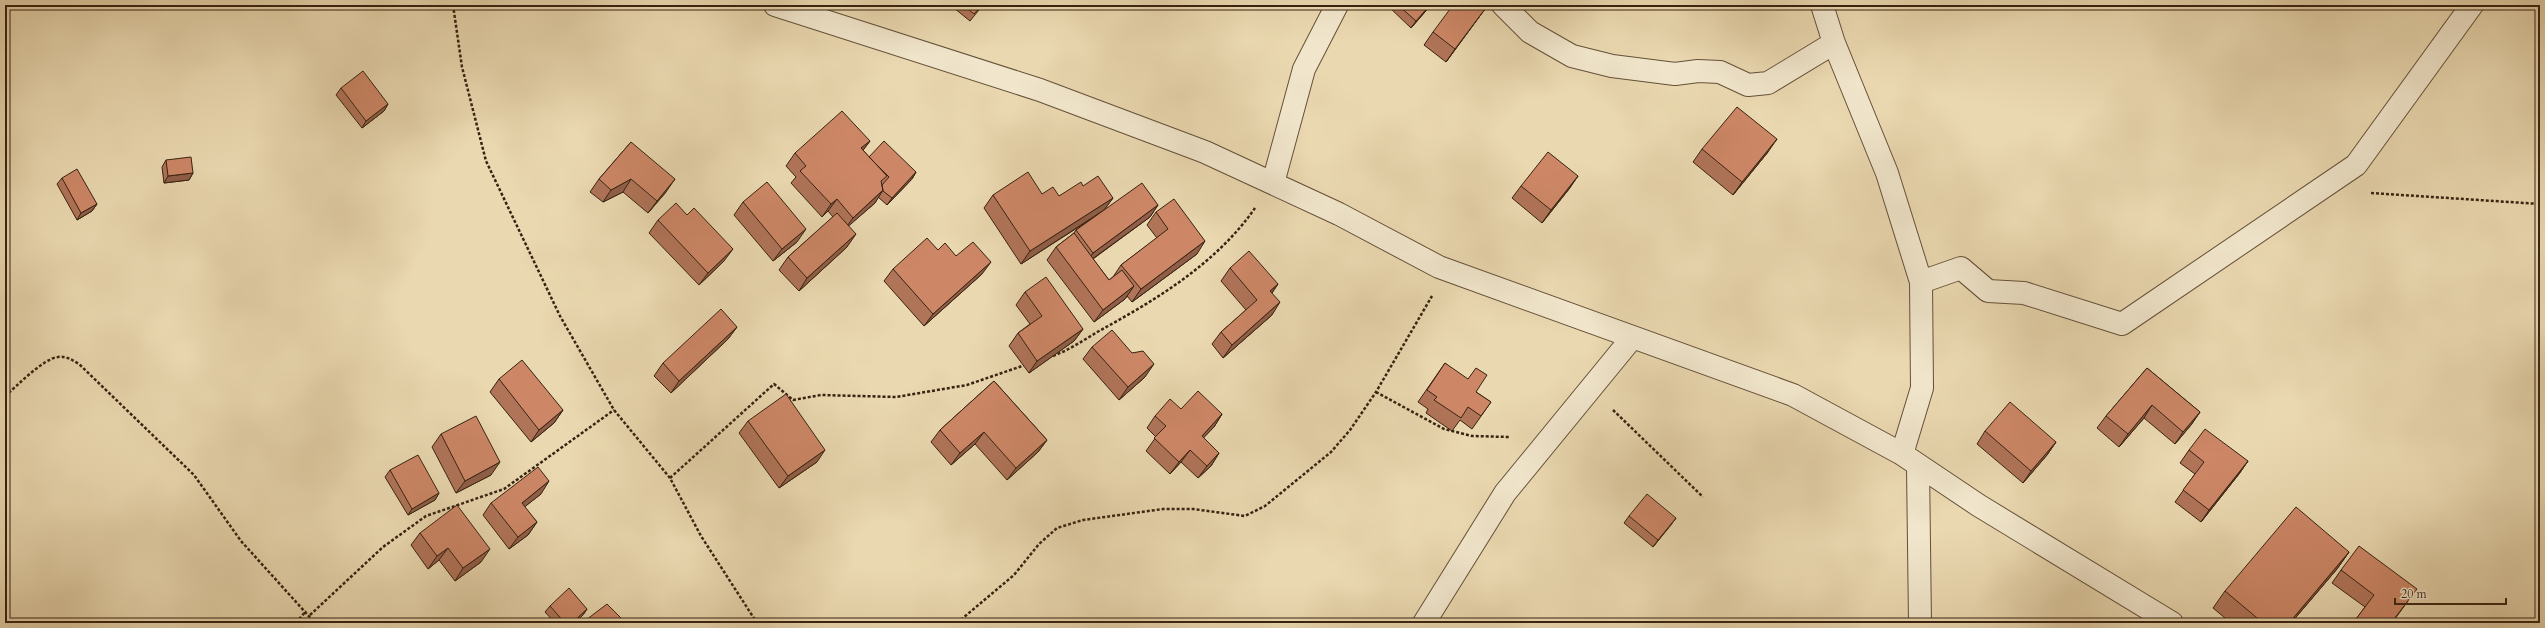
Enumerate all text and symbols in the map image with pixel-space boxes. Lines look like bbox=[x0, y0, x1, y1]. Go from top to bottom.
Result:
scale bar bbox=[2395, 580, 2506, 606]
text: 20 m bbox=[2401, 586, 2428, 602]

